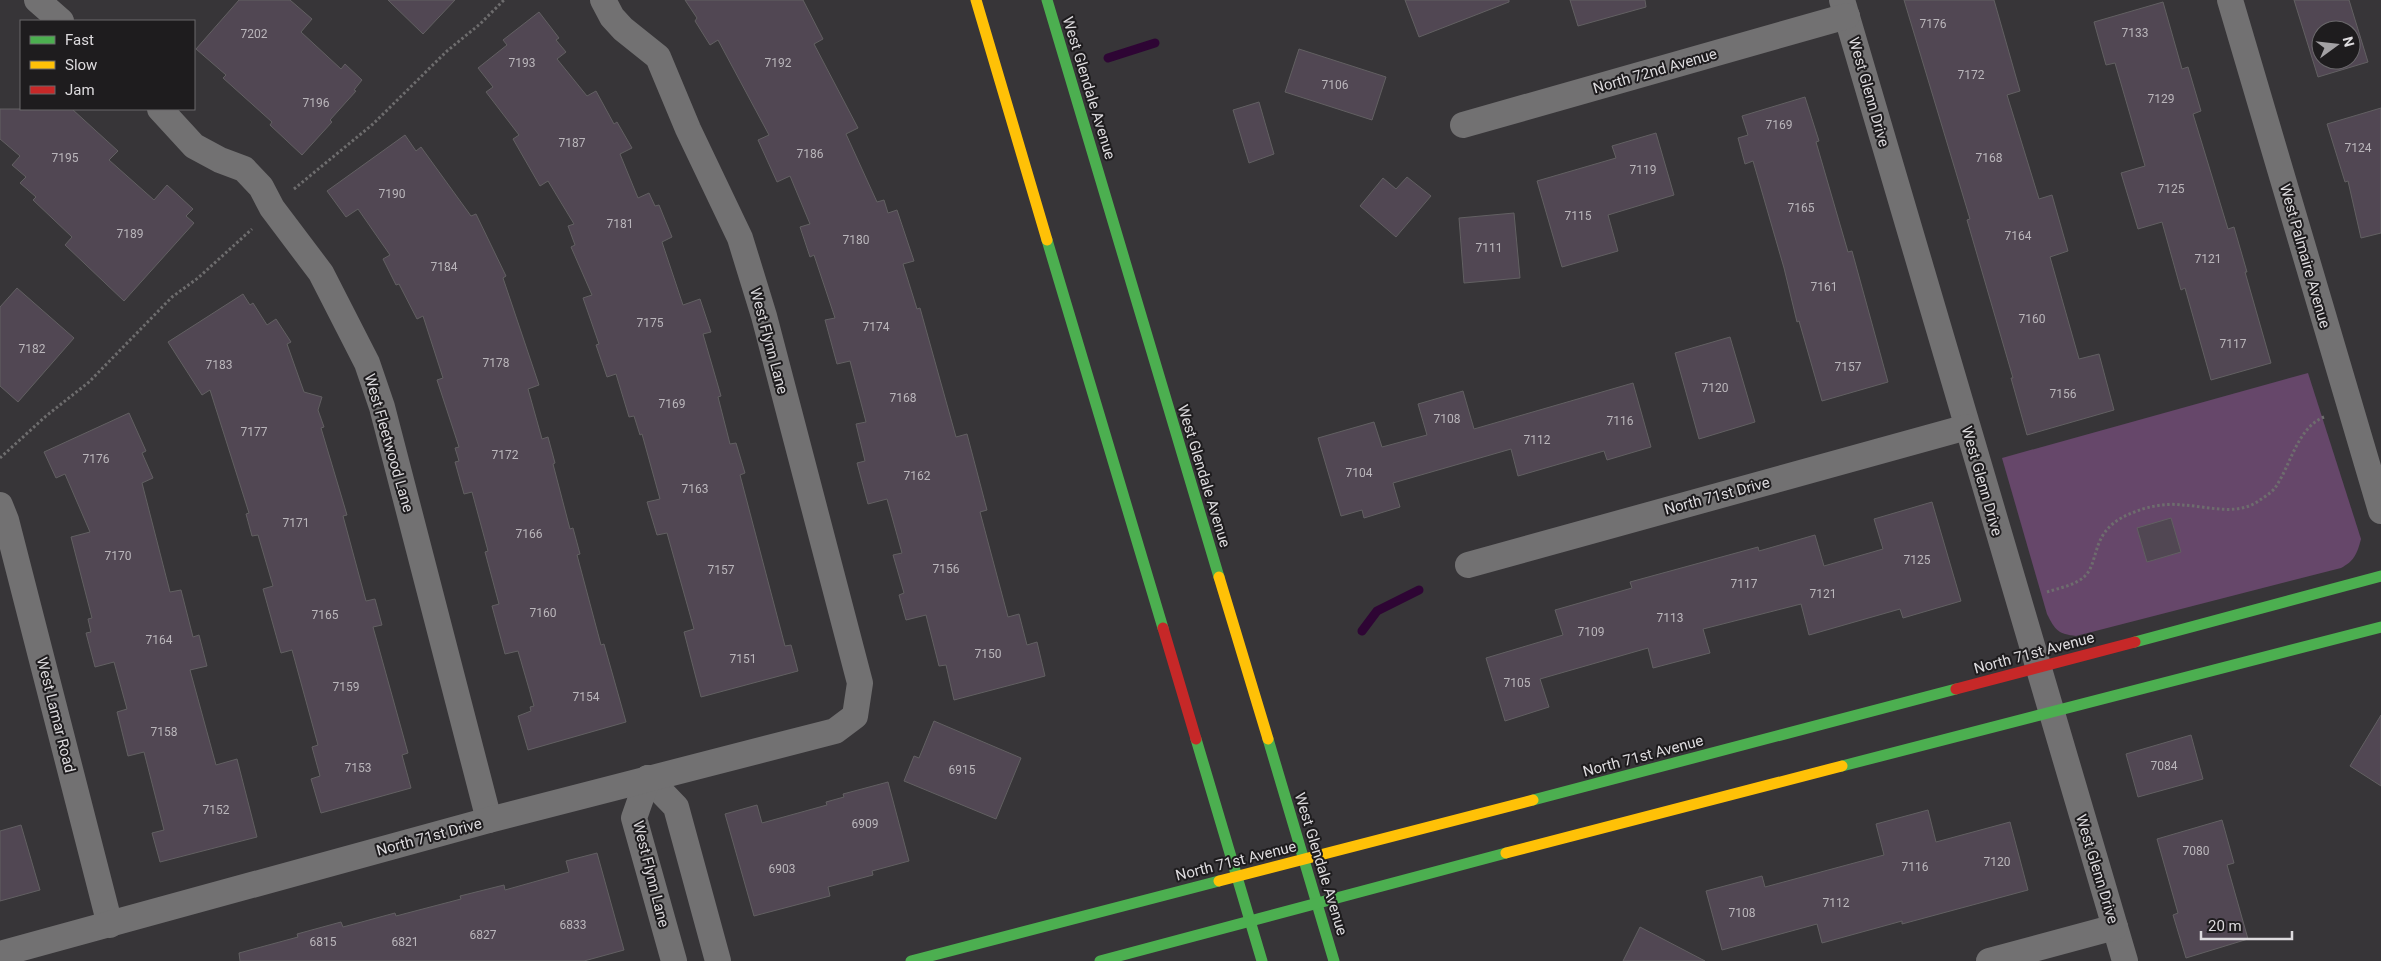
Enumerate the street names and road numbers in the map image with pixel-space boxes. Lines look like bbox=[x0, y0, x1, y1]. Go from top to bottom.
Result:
street label: West Glendale Avenue bbox=[1059, 14, 1119, 162]
street label: West Glenn Drive bbox=[1845, 35, 1893, 149]
street label: North 72nd Avenue bbox=[1591, 45, 1719, 97]
street label: West Palmaire Avenue bbox=[2276, 182, 2334, 330]
street label: West Flynn Lane bbox=[746, 286, 792, 396]
street label: West Fleetwood Lane bbox=[361, 372, 417, 514]
street label: West Glendale Avenue bbox=[1174, 402, 1234, 550]
street label: West Glenn Drive bbox=[1958, 424, 2006, 538]
street label: North 71st Drive bbox=[1662, 473, 1772, 519]
street label: North 71st Avenue bbox=[1972, 628, 2096, 678]
street label: West Lamar Road bbox=[33, 655, 79, 775]
street label: North 71st Avenue bbox=[1581, 731, 1705, 781]
street label: West Glendale Avenue bbox=[1291, 790, 1351, 938]
street label: West Glenn Drive bbox=[2072, 812, 2122, 926]
street label: North 71st Drive bbox=[374, 814, 484, 860]
street label: West Flynn Lane bbox=[629, 819, 673, 929]
street label: North 71st Avenue bbox=[1174, 837, 1298, 885]

